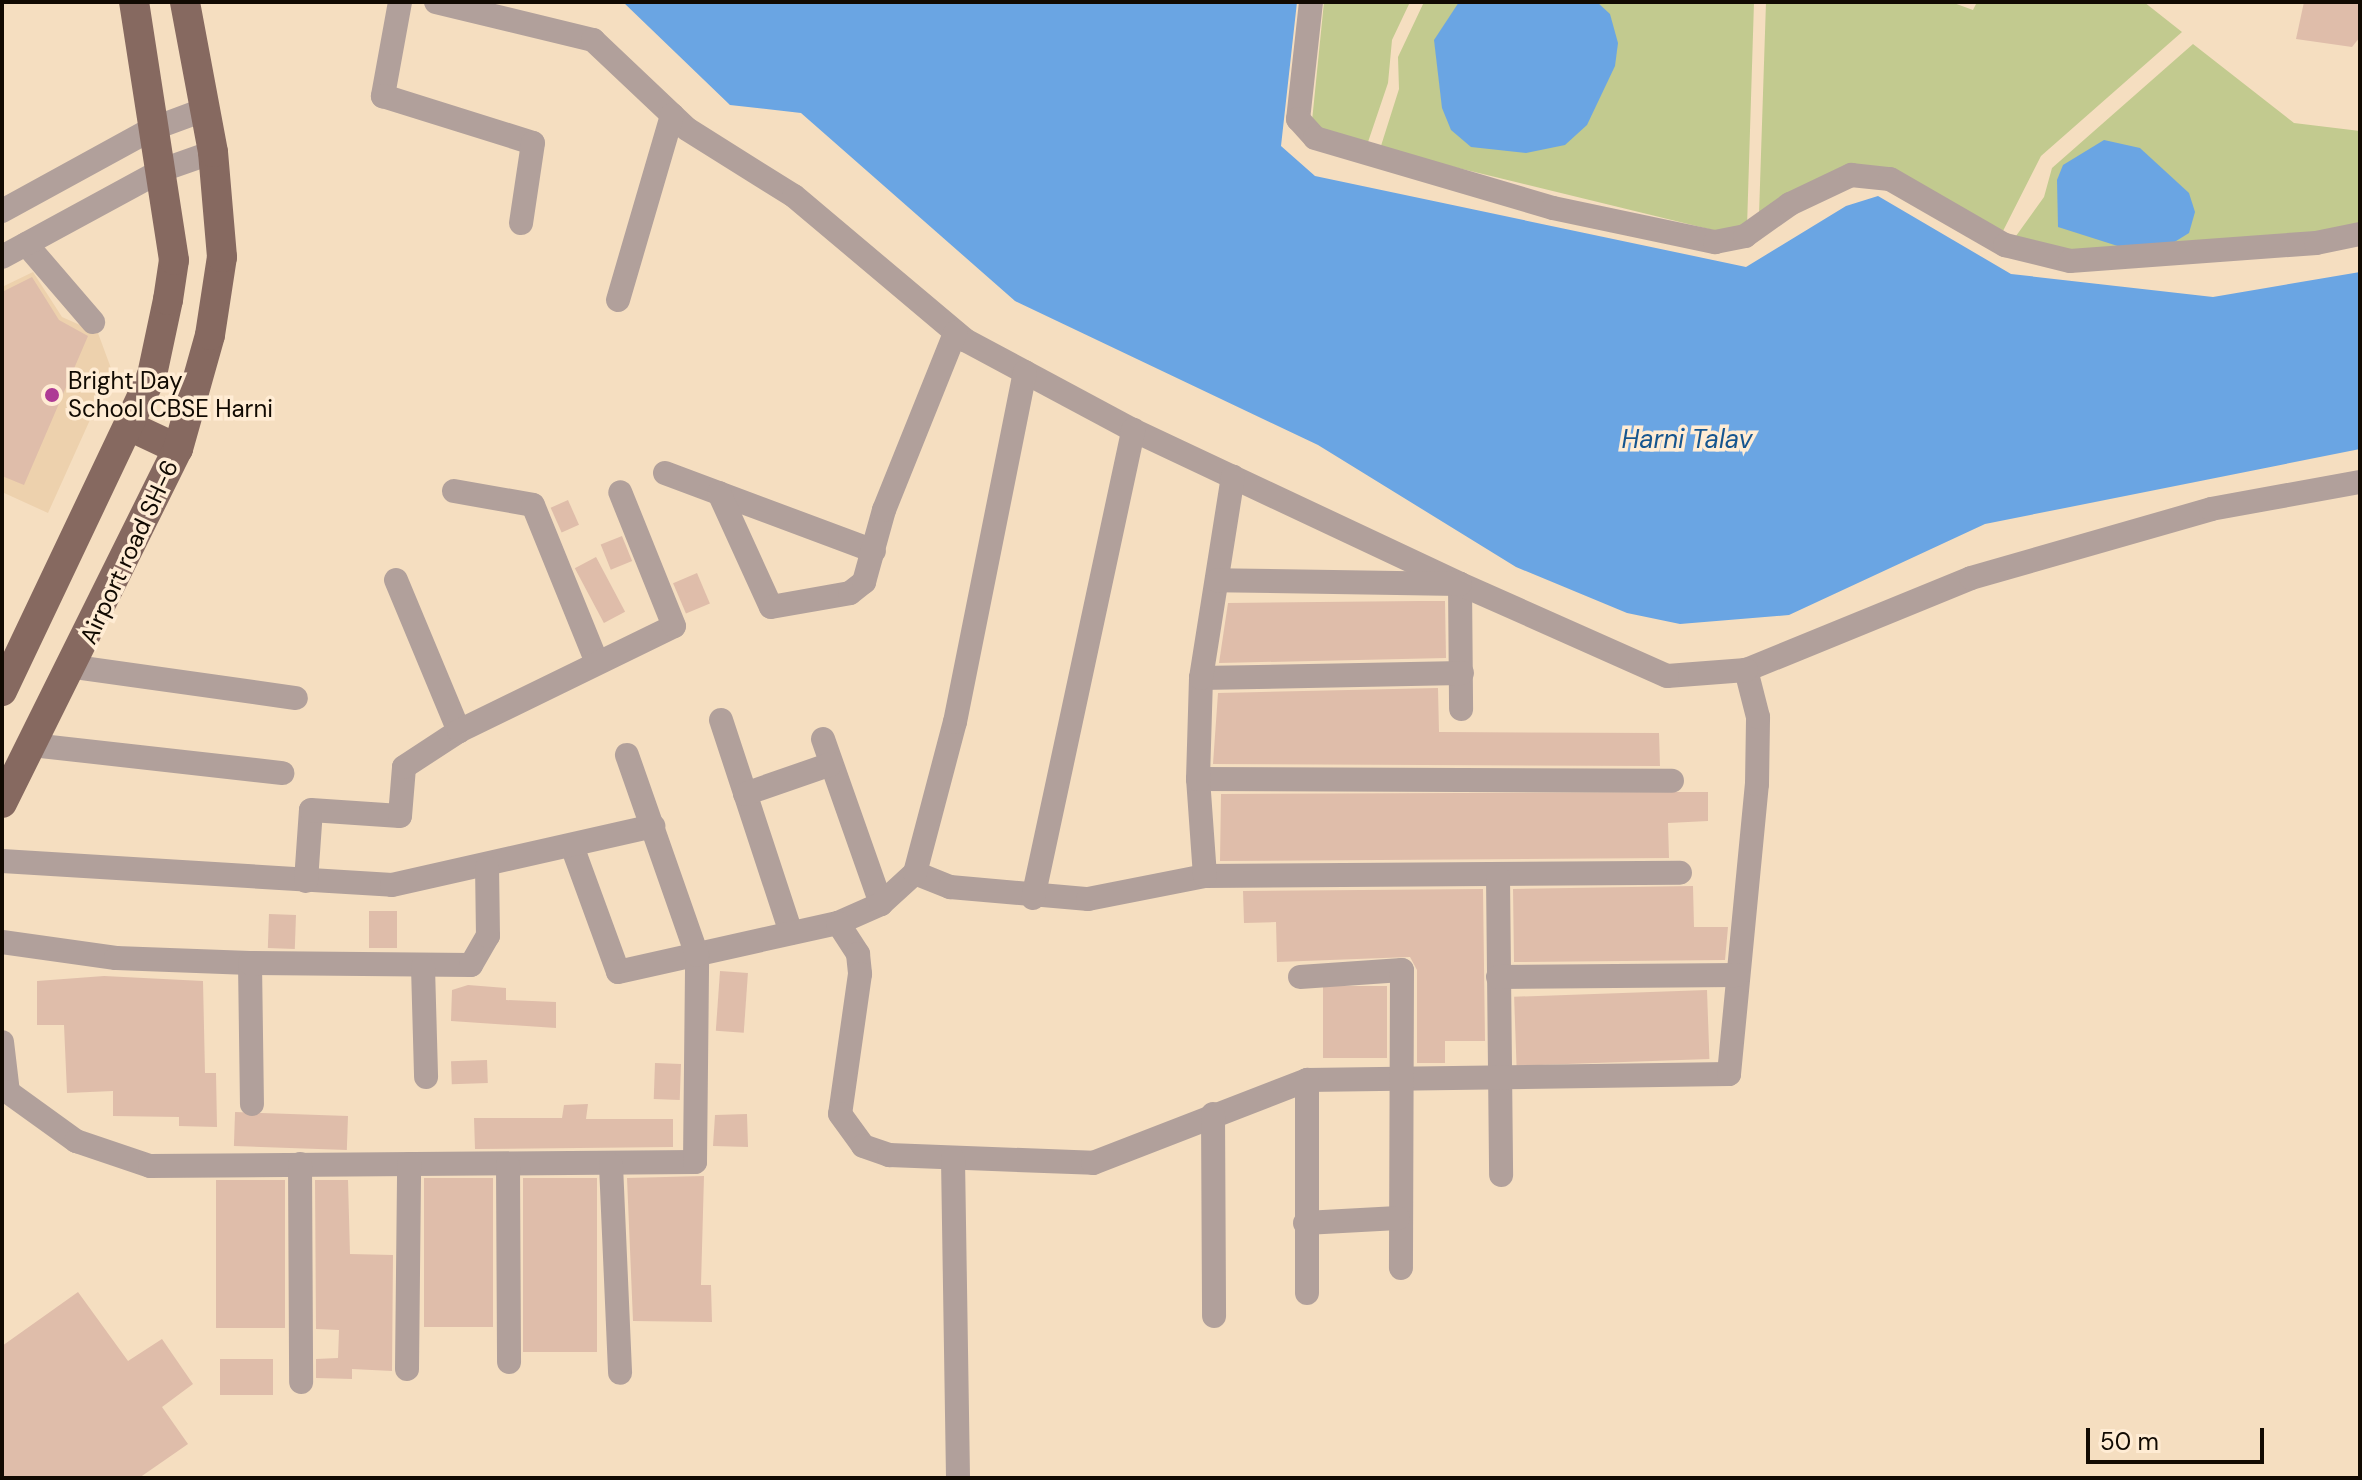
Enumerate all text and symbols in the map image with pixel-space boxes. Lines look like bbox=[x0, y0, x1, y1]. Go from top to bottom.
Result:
place label: Bright Day School CBSE Harni bbox=[68, 367, 273, 423]
marker: Bright Day School CBSE Harni bbox=[43, 386, 61, 404]
water label: Harni Talav bbox=[1621, 424, 1753, 456]
street label: Airport road SH-6 bbox=[74, 455, 184, 649]
scale bar bbox=[2090, 1412, 2268, 1462]
text: 50 m bbox=[2100, 1426, 2159, 1457]

